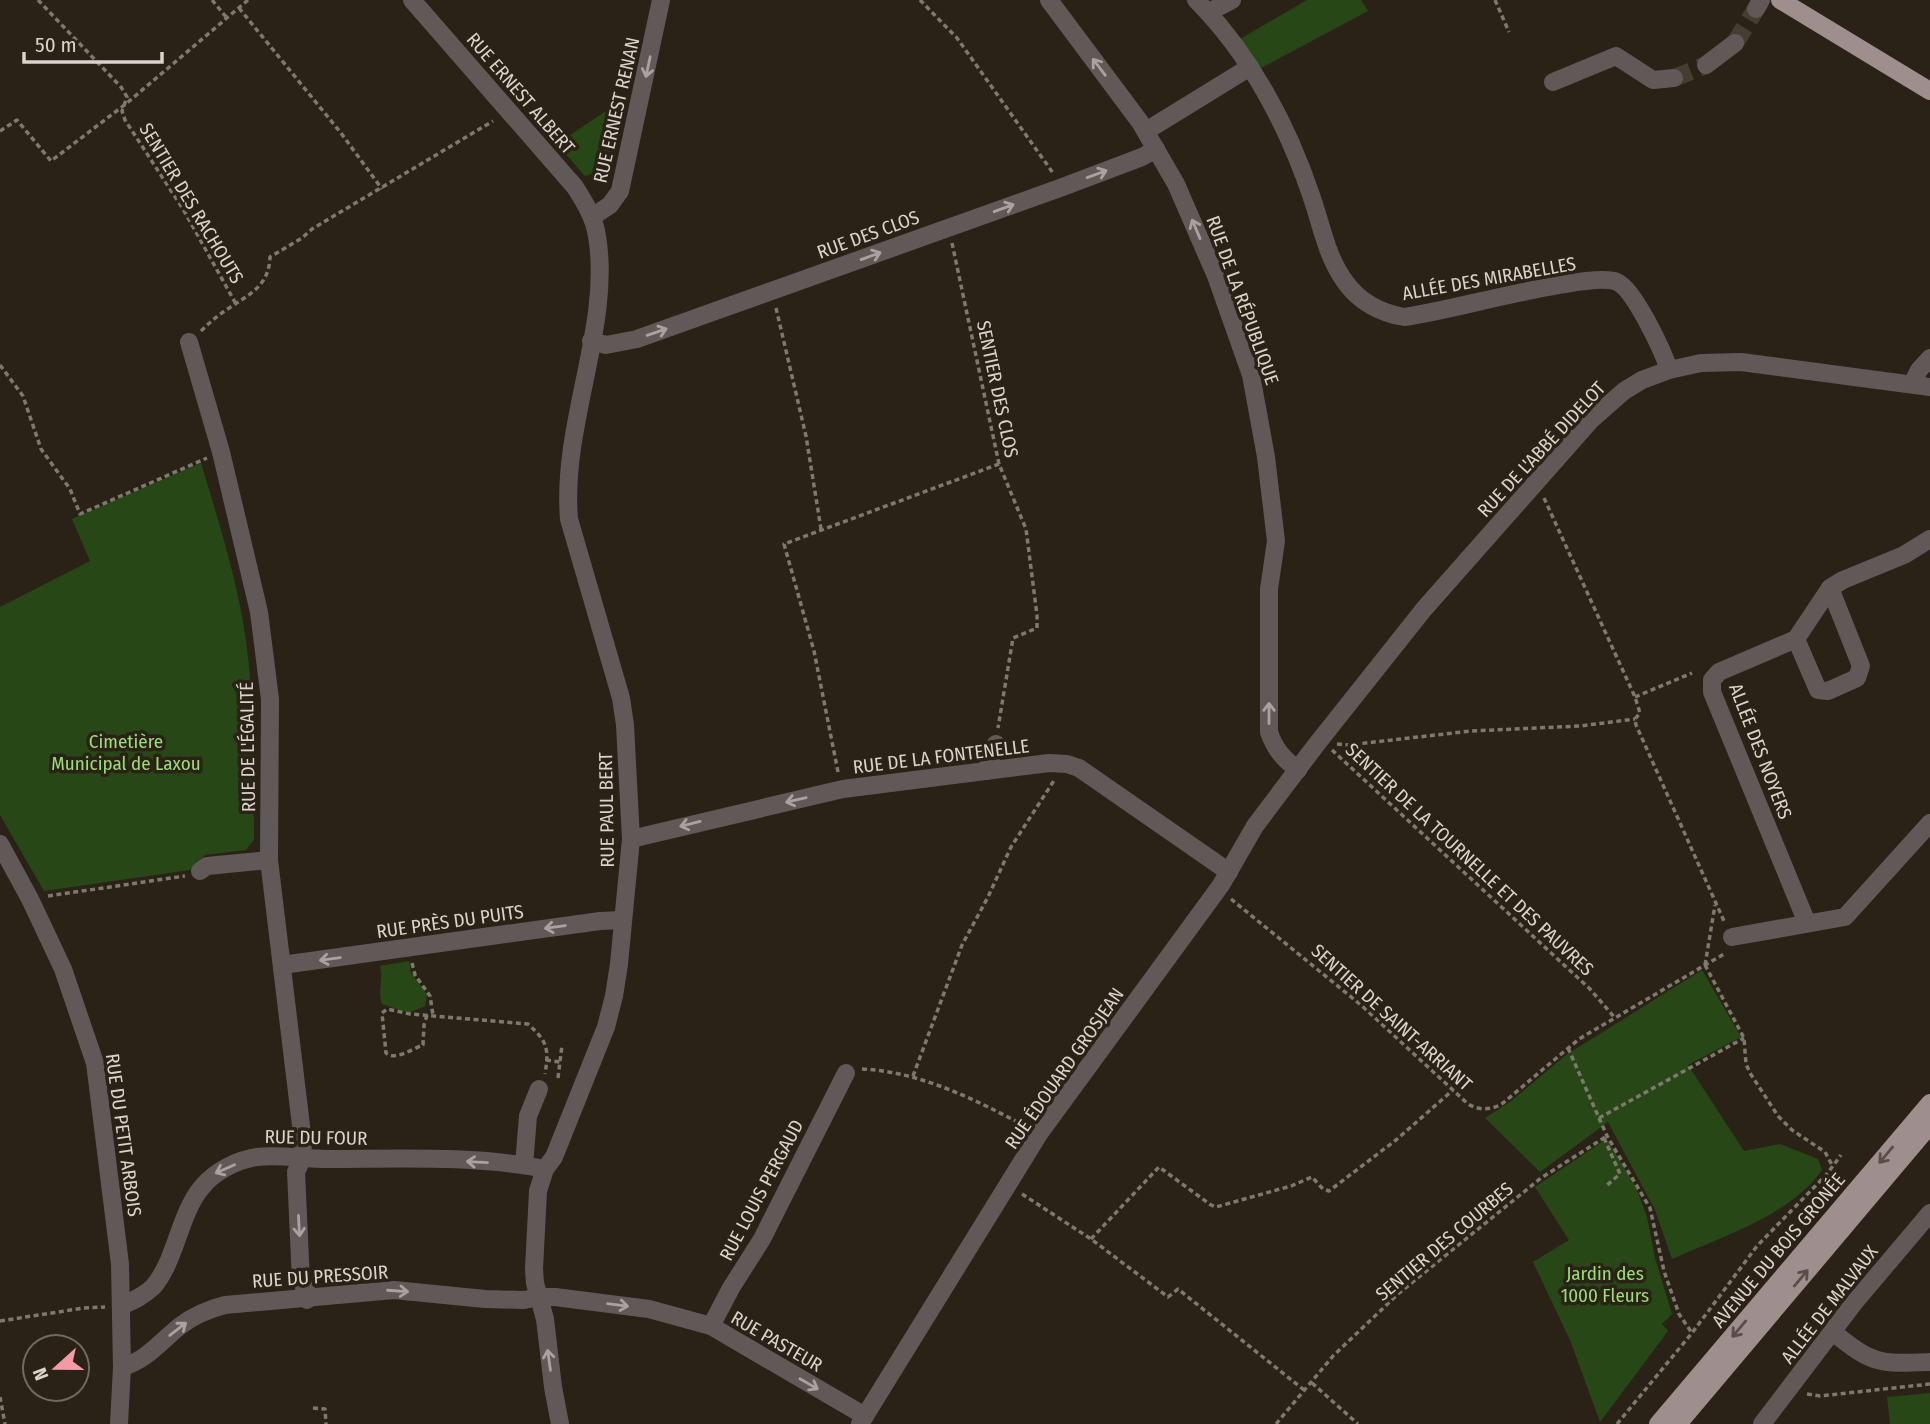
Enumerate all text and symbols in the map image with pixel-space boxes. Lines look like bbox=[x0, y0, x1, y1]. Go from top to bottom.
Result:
scale bar bbox=[24, 21, 163, 65]
street label: RUE ERNEST ALBERT bbox=[462, 28, 580, 159]
text: 50 m bbox=[35, 32, 77, 58]
street label: RUE ERNEST RENAN bbox=[589, 35, 644, 185]
one-way arrow bbox=[640, 55, 654, 78]
one-way arrow bbox=[1092, 58, 1107, 77]
street label: SENTIER DES RACHOUTS bbox=[135, 119, 249, 288]
one-way arrow bbox=[1085, 167, 1107, 179]
one-way arrow bbox=[993, 200, 1014, 213]
street label: RUE DES CLOS bbox=[814, 205, 922, 264]
street label: RUE DE LA RÉPUBLIQUE bbox=[1201, 212, 1284, 388]
one-way arrow bbox=[1189, 218, 1202, 240]
one-way arrow bbox=[860, 248, 882, 261]
street label: ALLÉE DES MIRABELLES bbox=[1400, 252, 1578, 305]
street label: SENTIER DES CLOS bbox=[972, 318, 1023, 460]
one-way arrow bbox=[646, 325, 668, 338]
street label: RUE DE L'ABBÉ DIDELOT bbox=[1473, 377, 1610, 522]
street label: ALLÉE DES NOYERS bbox=[1724, 680, 1797, 822]
street label: RUE DE L'ÉGALITÉ bbox=[235, 682, 260, 812]
one-way arrow bbox=[1262, 702, 1276, 725]
park label: Cimetière Municipal de Laxou bbox=[51, 730, 201, 775]
street label: RUE DE LA FONTENELLE bbox=[852, 734, 1031, 779]
street label: SENTIER DE LA TOURNELLE ET DES PAUVRES bbox=[1341, 738, 1598, 981]
street label: RUE PAUL BERT bbox=[594, 752, 619, 868]
one-way arrow bbox=[785, 793, 808, 807]
one-way arrow bbox=[679, 818, 702, 831]
street label: RUE PRÈS DU PUITS bbox=[375, 900, 525, 943]
one-way arrow bbox=[544, 921, 567, 934]
street label: SENTIER DE SAINT-ARRIANT bbox=[1307, 939, 1477, 1096]
one-way arrow bbox=[319, 953, 342, 966]
street label: RUE ÉDOUARD GROSJEAN bbox=[1000, 983, 1129, 1153]
street label: RUE DU PETIT ARBOIS bbox=[101, 1052, 146, 1218]
street label: RUE LOUIS PERGAUD bbox=[715, 1116, 808, 1265]
street label: RUE DU FOUR bbox=[264, 1125, 368, 1150]
one-way arrow bbox=[1878, 1146, 1894, 1164]
one-way arrow bbox=[466, 1156, 489, 1169]
one-way arrow bbox=[215, 1163, 236, 1176]
street label: AVENUE DU BOIS GRONÉE bbox=[1707, 1168, 1850, 1332]
street label: SENTIER DES COURBES bbox=[1371, 1177, 1518, 1306]
one-way arrow bbox=[292, 1214, 305, 1237]
street label: ALLÉE DE MALVAUX bbox=[1776, 1240, 1883, 1368]
street label: RUE DU PRESSOIR bbox=[251, 1260, 389, 1293]
park label: Jardin des 1000 Fleurs bbox=[1561, 1262, 1649, 1307]
one-way arrow bbox=[1793, 1269, 1809, 1287]
one-way arrow bbox=[386, 1285, 409, 1298]
one-way arrow bbox=[606, 1299, 629, 1312]
street label: RUE PASTEUR bbox=[727, 1306, 827, 1377]
one-way arrow bbox=[1731, 1320, 1747, 1338]
one-way arrow bbox=[168, 1321, 186, 1336]
north arrow bbox=[21, 1333, 91, 1403]
one-way arrow bbox=[542, 1349, 555, 1372]
text: N bbox=[28, 1364, 53, 1383]
one-way arrow bbox=[799, 1377, 819, 1391]

